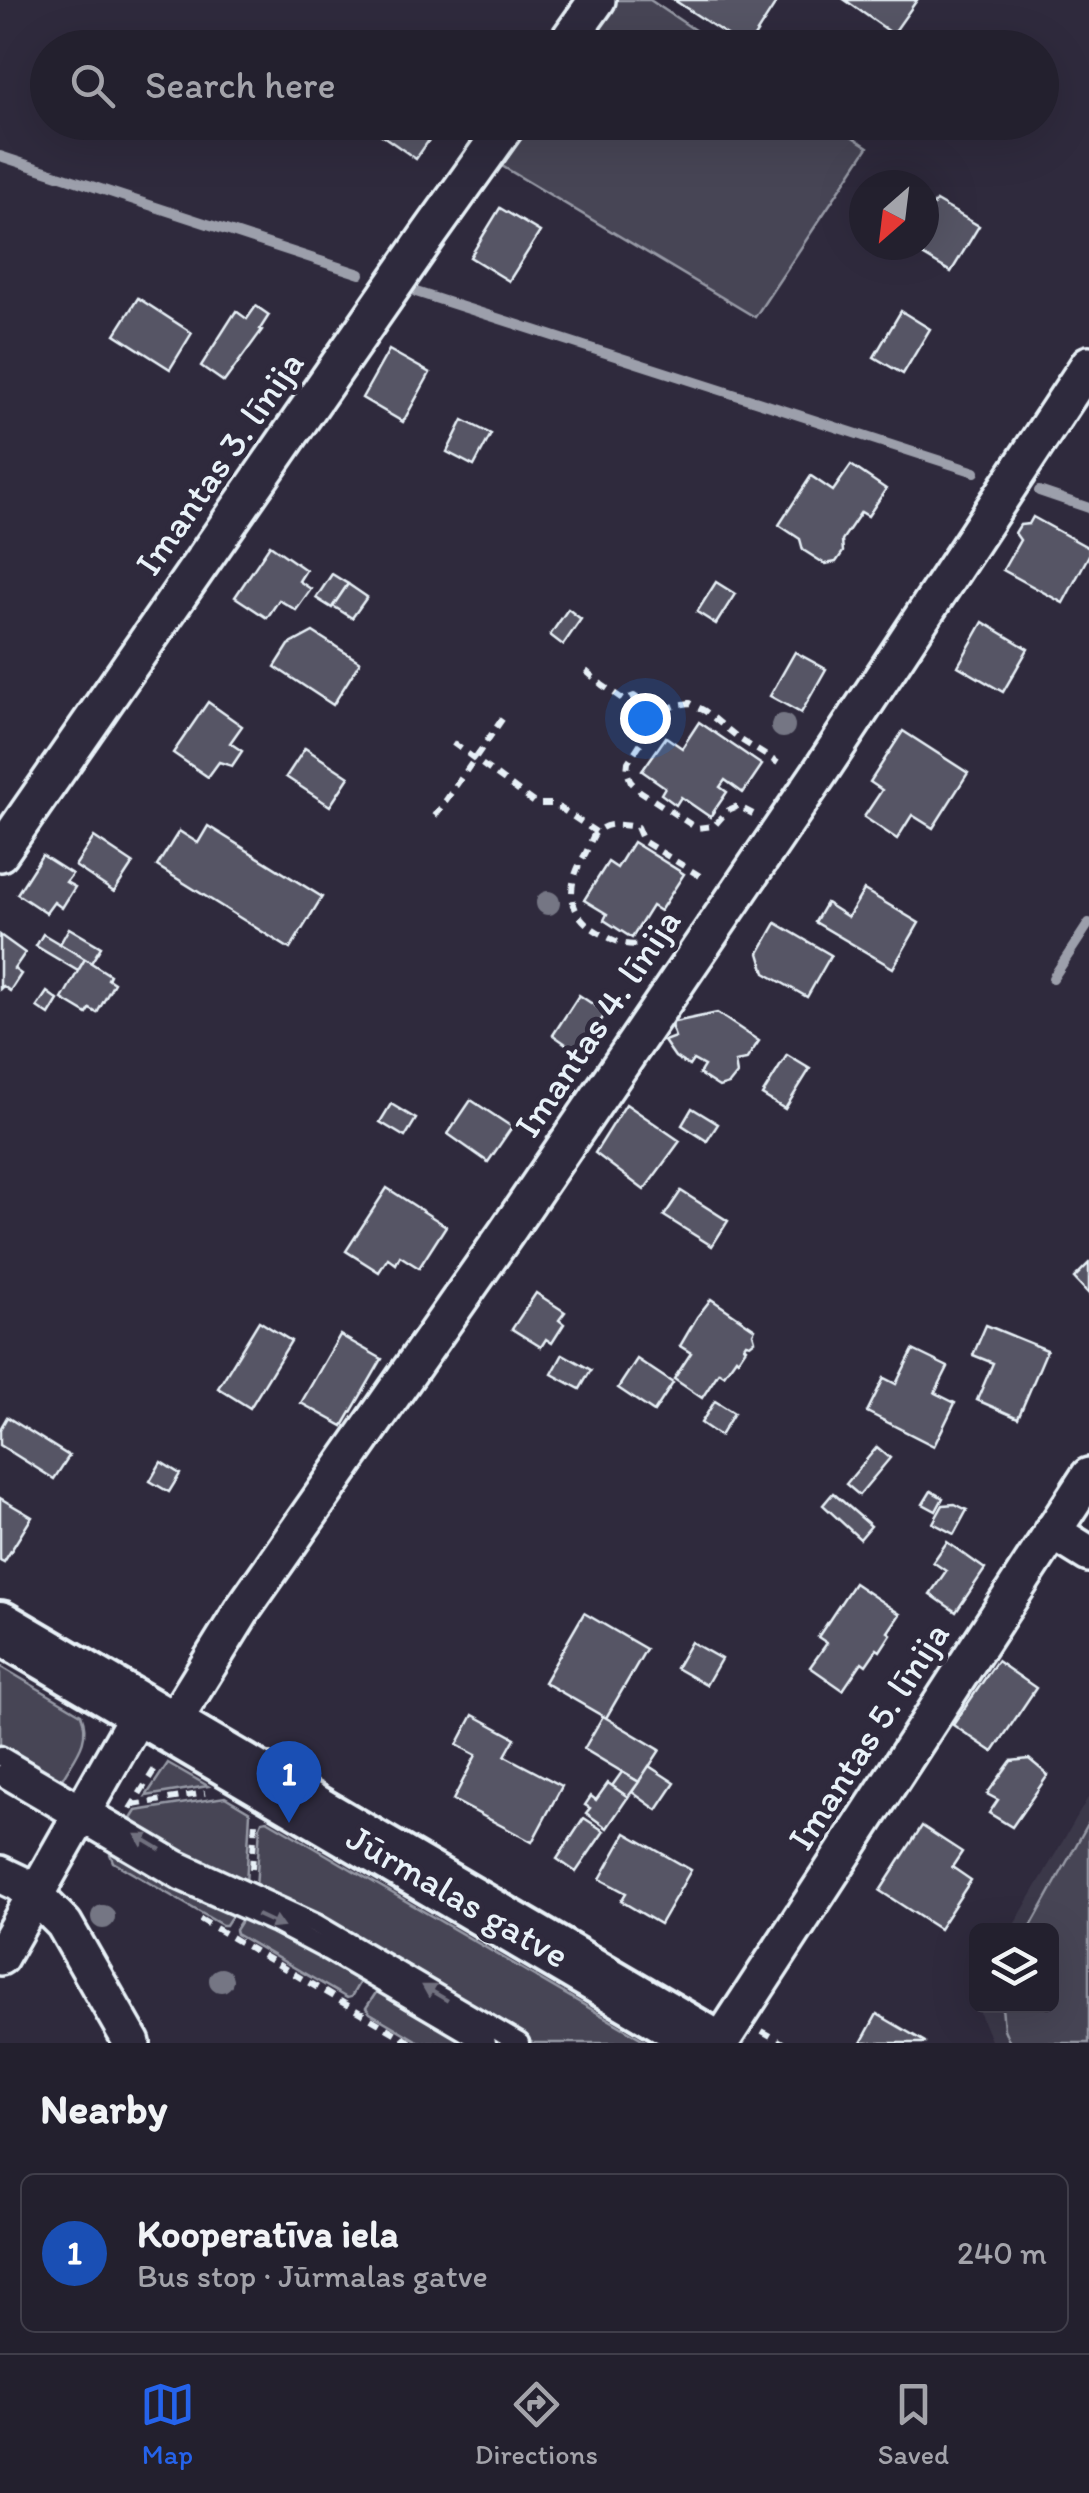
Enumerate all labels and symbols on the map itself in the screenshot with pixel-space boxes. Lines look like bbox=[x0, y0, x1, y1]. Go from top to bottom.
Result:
north arrow bbox=[849, 170, 939, 260]
street label: Imantas 3. līnija bbox=[125, 342, 313, 584]
your location bbox=[620, 693, 671, 744]
street label: Imantas 4. līnija bbox=[504, 900, 690, 1146]
street label: Imantas 5. līnija bbox=[777, 1613, 959, 1859]
pin: 1 bbox=[256, 1740, 322, 1823]
street label: Jūrmalas gatve bbox=[339, 1814, 577, 1978]
one-way arrow bbox=[134, 1834, 162, 1851]
one-way arrow bbox=[256, 1912, 285, 1929]
one-way arrow bbox=[421, 1985, 449, 2002]

